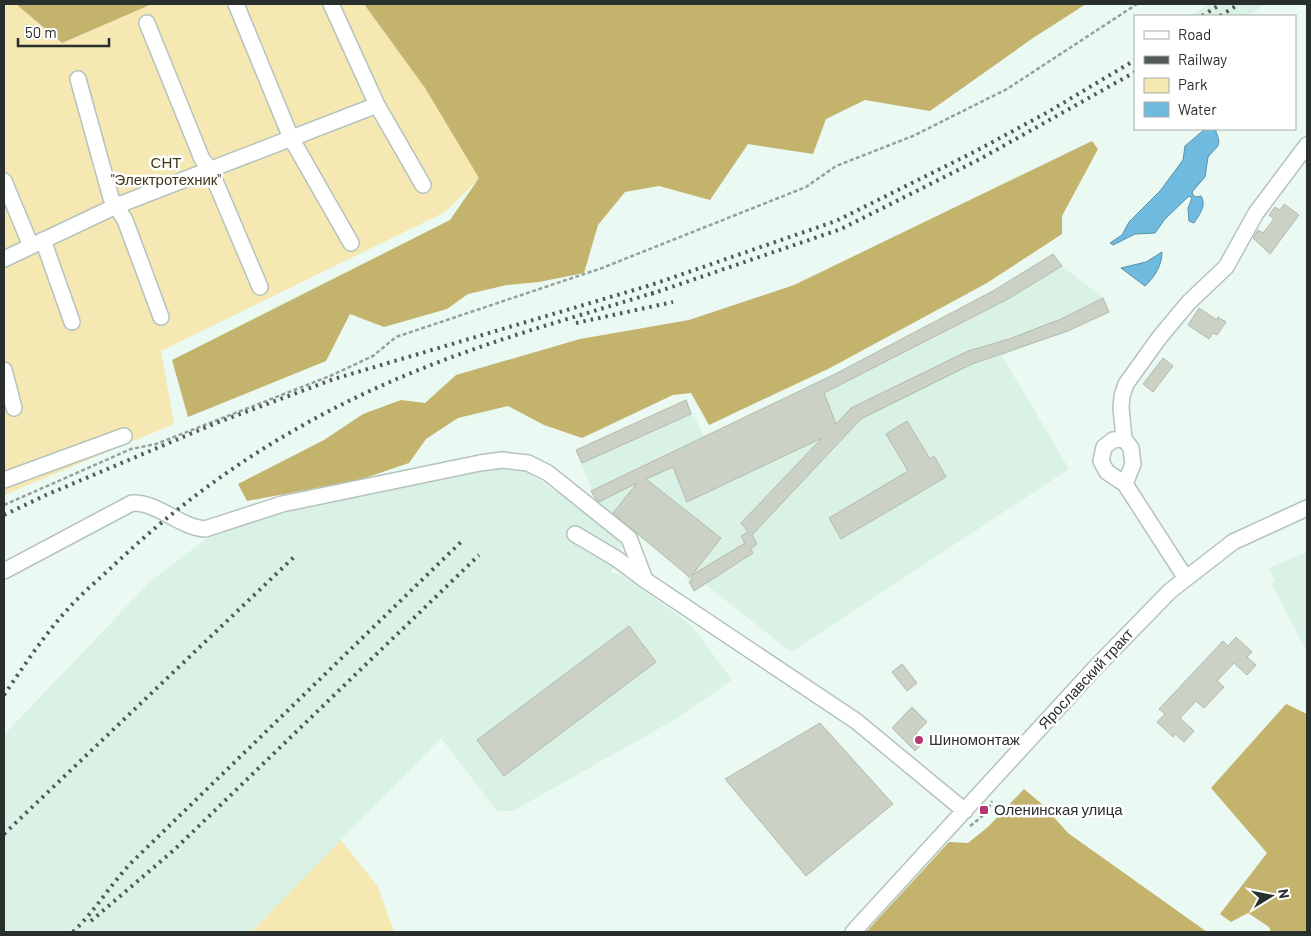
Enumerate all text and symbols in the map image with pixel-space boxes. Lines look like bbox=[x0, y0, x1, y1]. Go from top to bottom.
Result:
scale bar bbox=[18, 15, 109, 47]
legend bbox=[1134, 15, 1296, 130]
text: 50 m bbox=[25, 23, 57, 41]
text: Road bbox=[1178, 25, 1211, 43]
text: Railway bbox=[1178, 50, 1227, 68]
text: Park bbox=[1178, 75, 1208, 93]
text: Water bbox=[1178, 100, 1217, 118]
park label: СНТ "Электротехник" bbox=[111, 153, 221, 188]
street label: Ярославский тракт bbox=[1034, 624, 1137, 732]
place label: Шиномонтаж bbox=[929, 730, 1020, 748]
marker: Шиномонтаж bbox=[913, 734, 925, 746]
place label: Оленинская улица bbox=[994, 800, 1123, 818]
marker: Оленинская улица bbox=[978, 804, 990, 816]
north arrow bbox=[1246, 871, 1296, 921]
text: N bbox=[1275, 888, 1293, 900]

